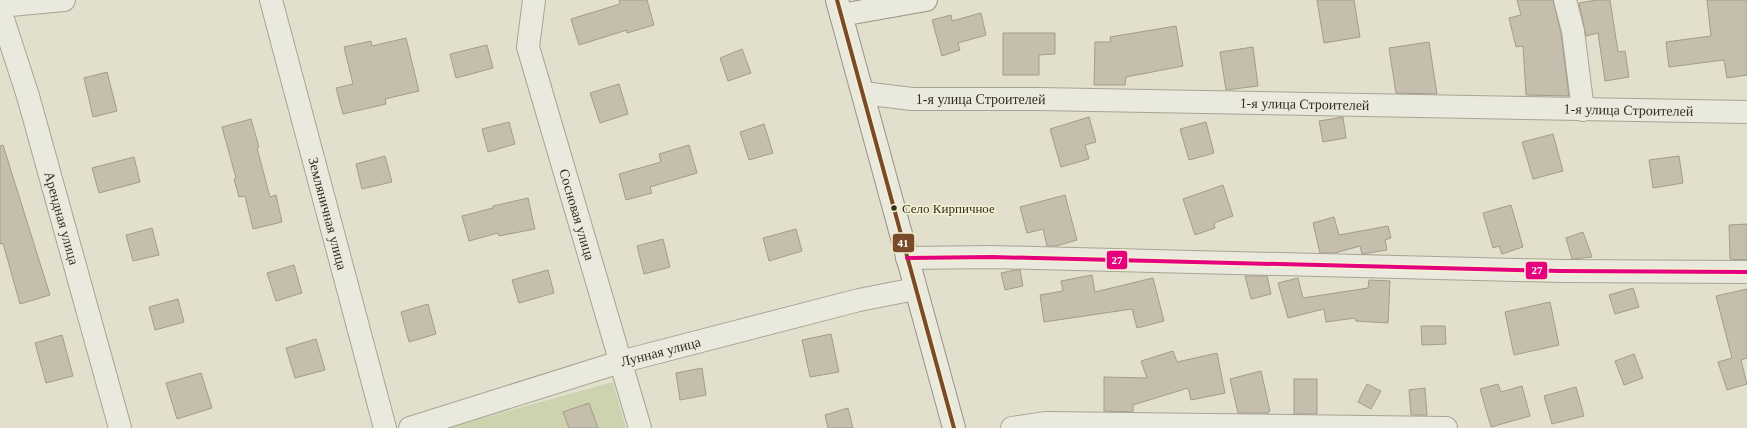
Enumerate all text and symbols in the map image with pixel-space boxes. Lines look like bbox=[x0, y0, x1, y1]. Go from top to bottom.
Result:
street label: 1-я улица Строителей bbox=[916, 92, 1046, 107]
street label: 1-я улица Строителей bbox=[1240, 96, 1370, 113]
street label: 1-я улица Строителей bbox=[1564, 102, 1694, 119]
street label: Земляничная улица bbox=[305, 156, 350, 272]
street label: Сосновая улица bbox=[556, 167, 598, 263]
street label: Арендная улица bbox=[41, 170, 82, 267]
place label: Село Кирпичное bbox=[902, 201, 995, 216]
marker: Село Кирпичное bbox=[889, 203, 899, 213]
line badge: 41 bbox=[892, 233, 915, 253]
text: 41 bbox=[898, 237, 909, 249]
line badge: 27 bbox=[1106, 250, 1128, 270]
text: 27 bbox=[1112, 254, 1123, 266]
line badge: 27 bbox=[1525, 261, 1548, 280]
text: 27 bbox=[1532, 264, 1543, 276]
street label: Лунная улица bbox=[619, 334, 703, 370]

